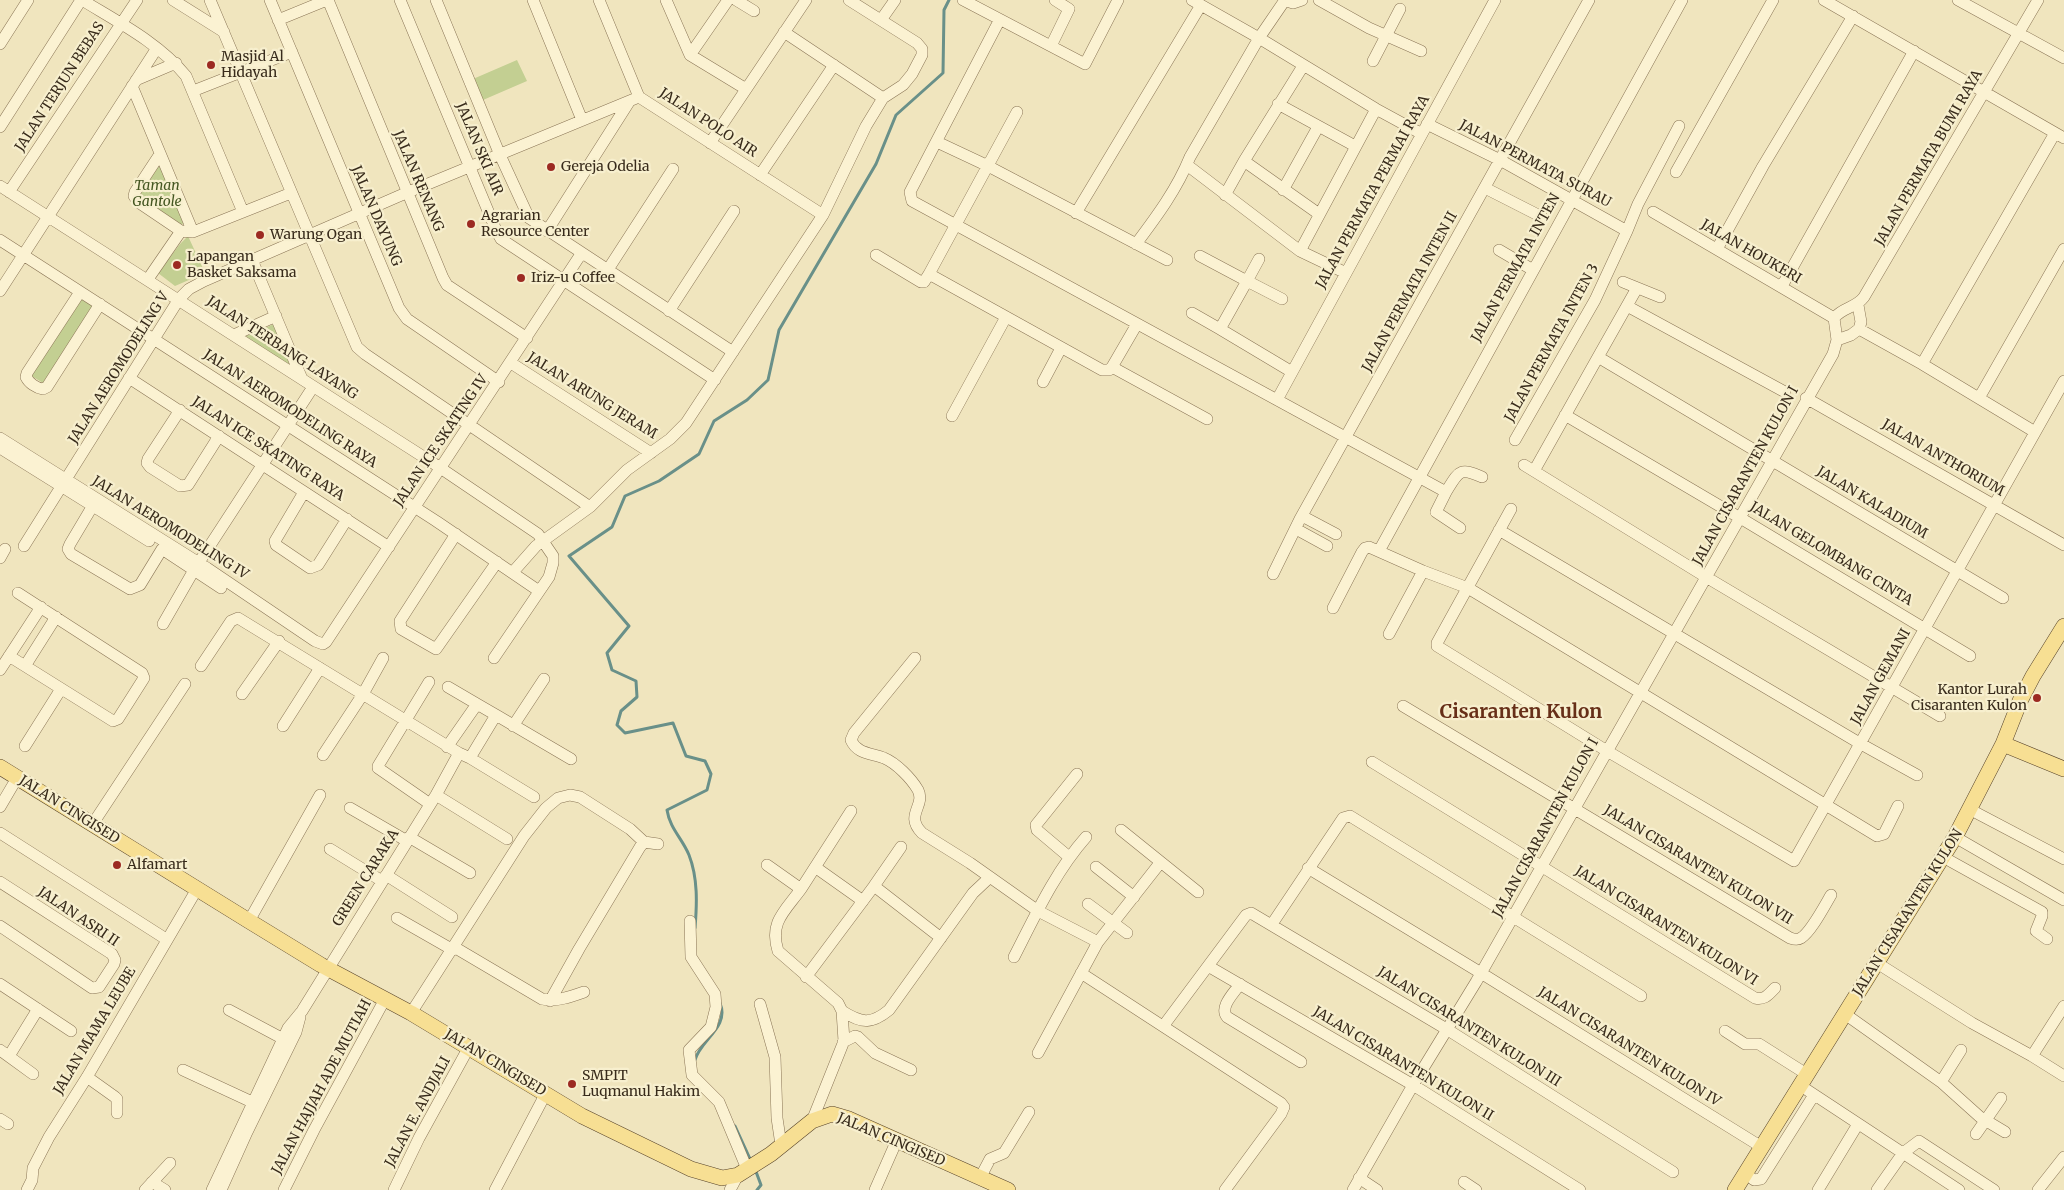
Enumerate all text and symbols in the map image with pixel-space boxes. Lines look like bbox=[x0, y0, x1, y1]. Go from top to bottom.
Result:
street label: JALAN TERJUN BEBAS bbox=[12, 19, 108, 155]
place label: Masjid Al Hidayah bbox=[221, 49, 284, 82]
marker: Masjid Al Hidayah bbox=[205, 59, 217, 71]
street label: JALAN PERMATA BUMI RAYA bbox=[1872, 67, 1986, 249]
street label: JALAN POLO AIR bbox=[656, 85, 760, 161]
street label: JALAN PERMATA PERMAI RAYA bbox=[1313, 92, 1433, 292]
street label: JALAN SKI AIR bbox=[452, 100, 506, 198]
street label: JALAN PERMATA SURAU bbox=[1456, 117, 1614, 211]
street label: JALAN RENANG bbox=[389, 128, 447, 234]
place label: Gereja Odelia bbox=[561, 159, 650, 175]
marker: Gereja Odelia bbox=[545, 161, 557, 173]
street label: JALAN DAYUNG bbox=[347, 163, 405, 269]
park label: Taman Gantole bbox=[132, 178, 182, 210]
street label: JALAN PERMATA INTEN bbox=[1468, 191, 1564, 345]
place label: Agrarian Resource Center bbox=[481, 208, 589, 240]
street label: JALAN PERMATA INTEN II bbox=[1359, 209, 1461, 375]
street label: JALAN HOUKERI bbox=[1698, 216, 1804, 288]
marker: Agrarian Resource Center bbox=[465, 218, 477, 230]
place label: Warung Ogan bbox=[270, 227, 362, 243]
marker: Warung Ogan bbox=[254, 229, 266, 241]
place label: Lapangan Basket Saksama bbox=[187, 249, 297, 282]
marker: Lapangan Basket Saksama bbox=[171, 259, 183, 271]
street label: JALAN PERMATA INTEN 3 bbox=[1501, 261, 1603, 425]
place label: Iriz-u Coffee bbox=[531, 270, 615, 286]
marker: Iriz-u Coffee bbox=[515, 272, 527, 284]
street label: JALAN AEROMODELING V bbox=[65, 289, 173, 447]
street label: JALAN TERBANG LAYANG bbox=[203, 293, 361, 403]
street label: JALAN AEROMODELING RAYA bbox=[200, 346, 380, 472]
street label: JALAN ARUNG JERAM bbox=[524, 349, 660, 443]
street label: JALAN ICE SKATING IV bbox=[390, 372, 492, 510]
street label: JALAN CISARANTEN KULON I bbox=[1690, 383, 1802, 569]
street label: JALAN ICE SKATING RAYA bbox=[189, 393, 347, 505]
street label: JALAN ANTHORIUM bbox=[1879, 416, 2007, 500]
street label: JALAN KALADIUM bbox=[1813, 463, 1931, 543]
street label: JALAN AEROMODELING IV bbox=[89, 473, 251, 583]
street label: JALAN GELOMBANG CINTA bbox=[1746, 499, 1916, 609]
street label: JALAN GEMANI bbox=[1848, 626, 1914, 728]
place label: Kantor Lurah Cisaranten Kulon bbox=[1911, 682, 2027, 714]
marker: Kantor Lurah Cisaranten Kulon bbox=[2031, 692, 2043, 704]
district label: Cisaranten Kulon bbox=[1440, 702, 1602, 724]
street label: JALAN CISARANTEN KULON I bbox=[1490, 735, 1602, 921]
street label: JALAN CINGISED bbox=[16, 772, 122, 848]
street label: JALAN CISARANTEN KULON VII bbox=[1601, 802, 1795, 928]
street label: GREEN CARAKA bbox=[329, 826, 403, 930]
street label: JALAN CISARANTEN KULON bbox=[1849, 826, 1967, 1000]
place label: Alfamart bbox=[127, 857, 187, 873]
marker: Alfamart bbox=[111, 859, 123, 871]
street label: JALAN CISARANTEN KULON VI bbox=[1572, 863, 1760, 989]
street label: JALAN ASRI II bbox=[34, 884, 122, 950]
street label: JALAN CISARANTEN KULON III bbox=[1374, 963, 1564, 1091]
street label: JALAN MAMA LEUBE bbox=[50, 964, 140, 1098]
street label: JALAN CISARANTEN KULON IV bbox=[1535, 984, 1723, 1110]
street label: JALAN HAJJAH ADE MUTIAH bbox=[269, 997, 375, 1177]
street label: JALAN CISARANTEN KULON II bbox=[1310, 1003, 1496, 1125]
street label: JALAN CINGISED bbox=[441, 1026, 549, 1100]
street label: JALAN E. ANDJALI bbox=[382, 1054, 454, 1170]
place label: SMPIT Luqmanul Hakim bbox=[582, 1068, 700, 1100]
marker: SMPIT Luqmanul Hakim bbox=[566, 1078, 578, 1090]
street label: JALAN CINGISED bbox=[835, 1110, 947, 1170]

